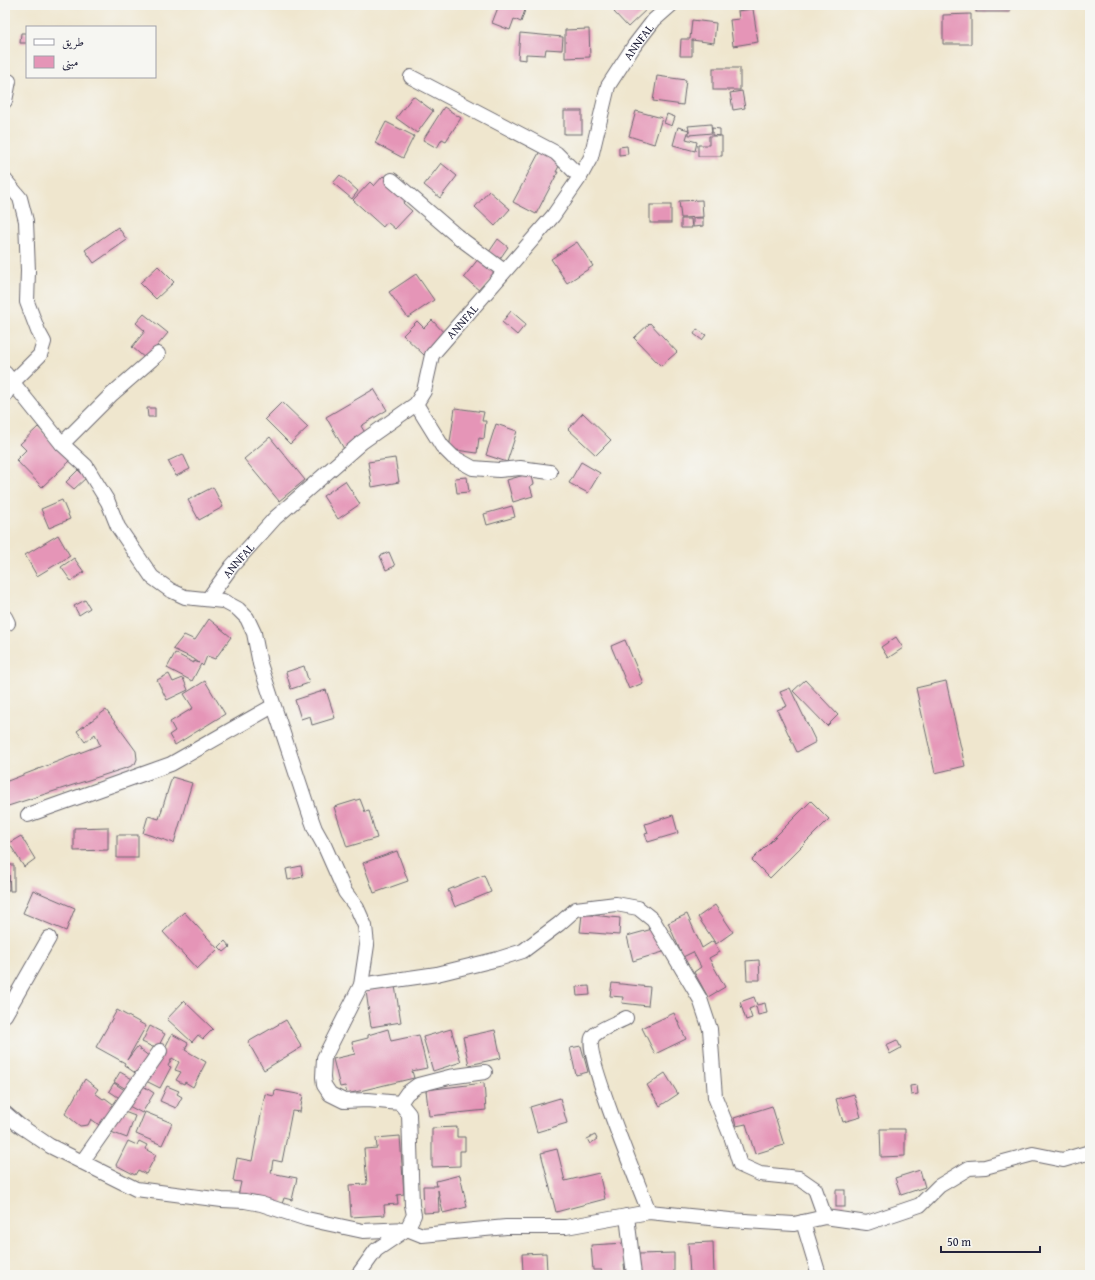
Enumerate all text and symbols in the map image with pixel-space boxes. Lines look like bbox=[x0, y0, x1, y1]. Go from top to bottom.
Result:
street label: ANNFAL bbox=[619, 20, 657, 63]
legend bbox=[26, 26, 156, 78]
text: طريق bbox=[62, 33, 84, 50]
text: مبنى bbox=[62, 53, 78, 71]
street label: ANNFAL bbox=[442, 300, 482, 342]
street label: ANNFAL bbox=[218, 539, 258, 581]
scale bar bbox=[941, 1228, 1040, 1254]
text: 50 m bbox=[947, 1233, 971, 1250]

